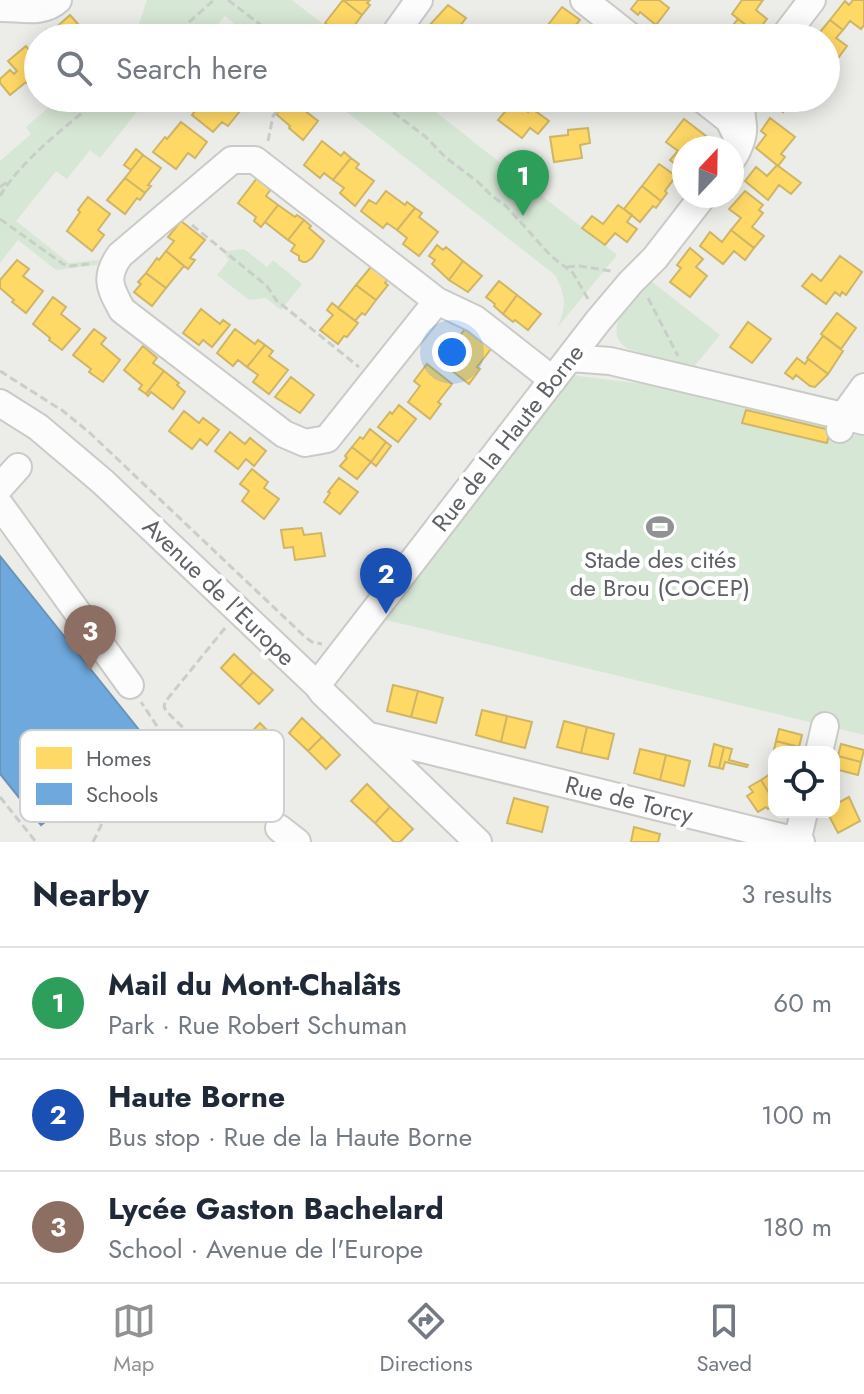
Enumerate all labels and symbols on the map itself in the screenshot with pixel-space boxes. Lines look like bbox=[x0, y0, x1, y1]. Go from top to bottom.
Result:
north arrow bbox=[672, 136, 744, 208]
pin: 1 bbox=[497, 150, 549, 216]
your location bbox=[432, 332, 472, 372]
street label: Rue de la Haute Borne bbox=[423, 337, 592, 539]
street label: Avenue de l'Europe bbox=[135, 509, 304, 674]
sports icon: Stade des cités de Brou (COCEP) bbox=[645, 512, 675, 542]
place label: Stade des cités de Brou (COCEP) bbox=[570, 542, 750, 605]
pin: 2 bbox=[360, 548, 412, 614]
pin: 3 bbox=[64, 605, 116, 671]
legend bbox=[20, 730, 284, 822]
text: Homes bbox=[86, 742, 151, 774]
street label: Rue de Torcy bbox=[562, 767, 697, 832]
text: Schools bbox=[86, 778, 158, 810]

